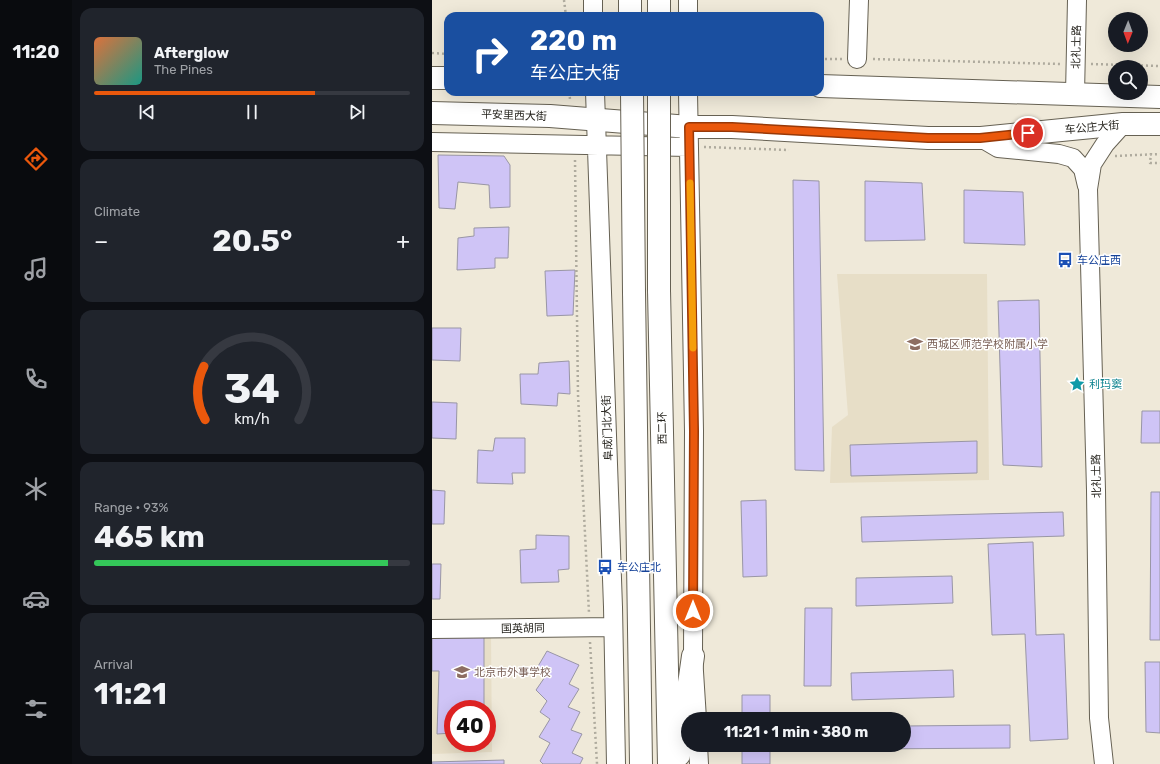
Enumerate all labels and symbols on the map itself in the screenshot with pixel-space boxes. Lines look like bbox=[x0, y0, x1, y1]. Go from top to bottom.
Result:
north arrow bbox=[1108, 12, 1148, 52]
street label: 北礼士路 bbox=[1070, 25, 1083, 69]
street label: 平安里西大街 bbox=[481, 108, 547, 123]
pin bbox=[1011, 116, 1045, 150]
street label: 车公庄大街 bbox=[1064, 119, 1120, 136]
bus stop icon: 车公庄西 bbox=[1056, 251, 1074, 269]
place label: 车公庄西 bbox=[1077, 254, 1121, 267]
school or university icon: 西城区师范学校附属小学 bbox=[906, 335, 924, 353]
place label: 西城区师范学校附属小学 bbox=[927, 338, 1048, 351]
place icon: 利玛窦 bbox=[1068, 375, 1086, 393]
place label: 利玛窦 bbox=[1089, 378, 1122, 391]
street label: 阜成门北大街 bbox=[600, 395, 615, 461]
street label: 西二环 bbox=[656, 411, 669, 445]
street label: 北礼士路 bbox=[1090, 454, 1103, 498]
bus stop icon: 车公庄北 bbox=[596, 558, 614, 576]
place label: 车公庄北 bbox=[617, 561, 661, 574]
position arrow bbox=[672, 590, 714, 632]
street label: 国英胡同 bbox=[501, 622, 545, 635]
school or university icon: 北京市外事学校 bbox=[453, 663, 471, 681]
place label: 北京市外事学校 bbox=[474, 666, 551, 679]
speed limit sign: 40 bbox=[444, 700, 496, 752]

